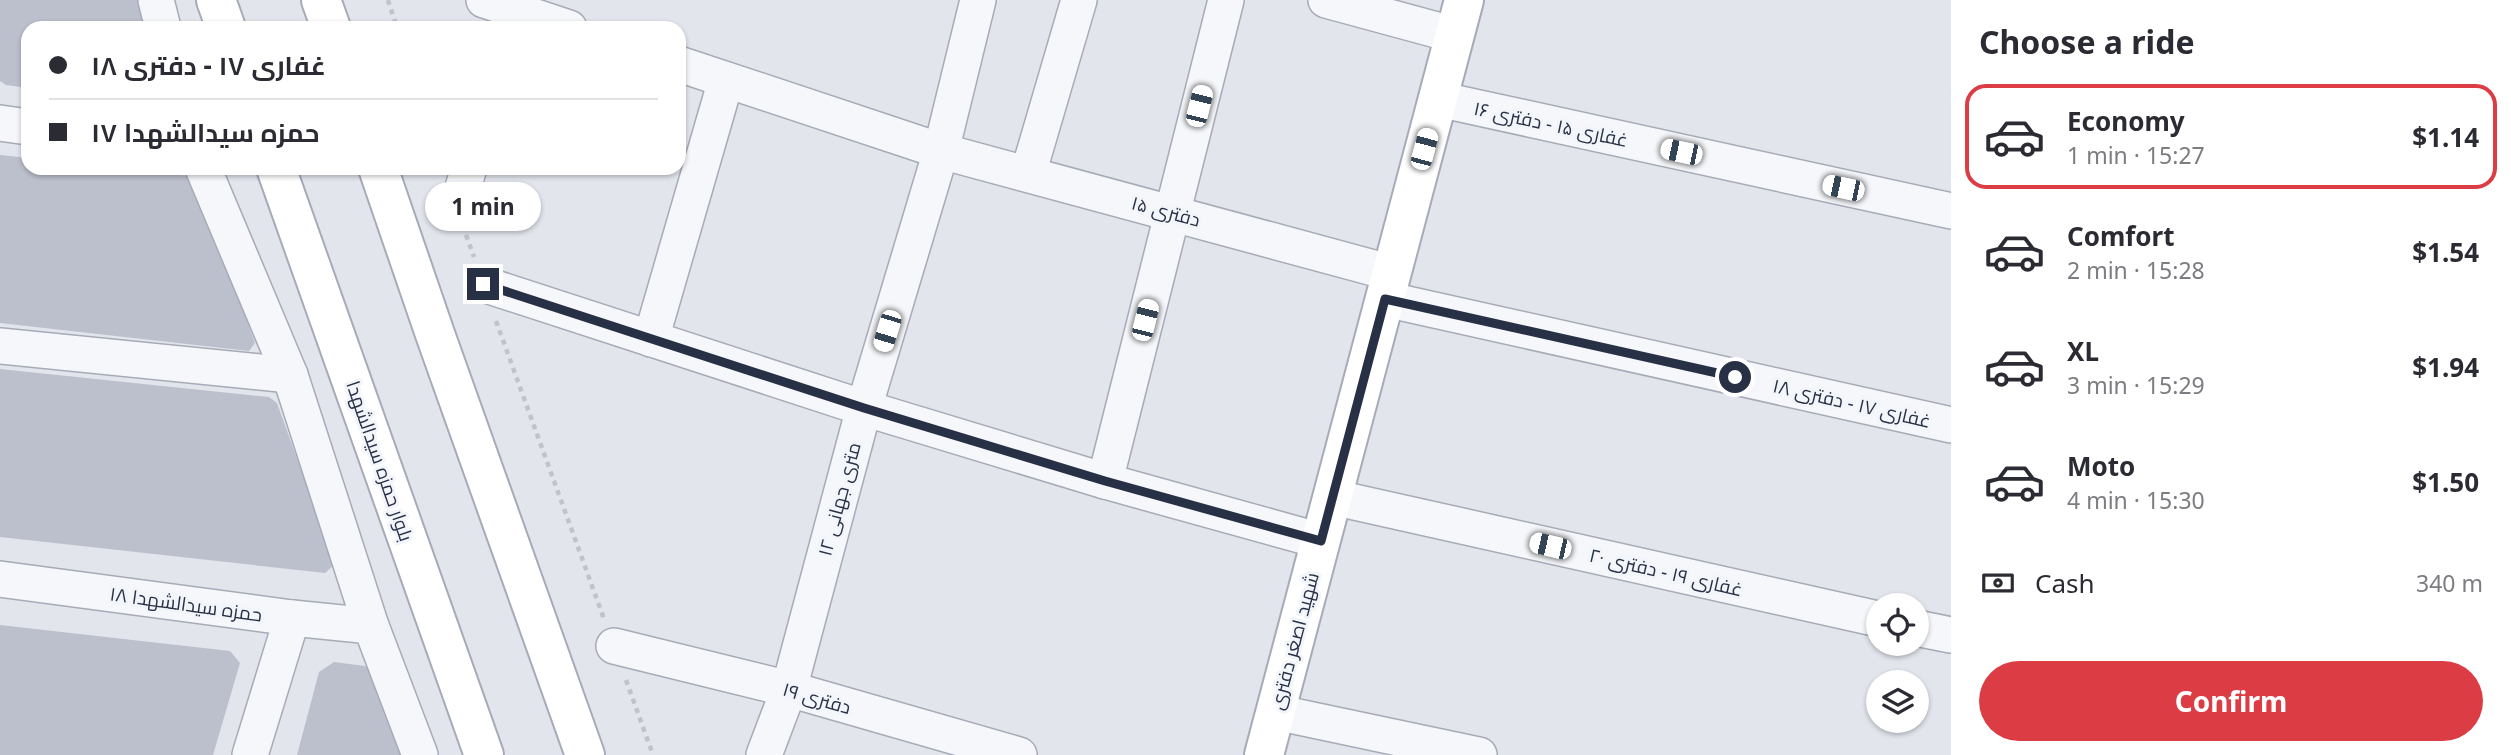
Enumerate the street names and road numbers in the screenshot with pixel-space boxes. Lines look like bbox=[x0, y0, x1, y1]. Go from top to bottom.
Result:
street label: غفاری ۱۵ - دفتری ۱۶ bbox=[1471, 95, 1631, 153]
street label: دفتری ۱۵ bbox=[1129, 189, 1203, 233]
street label: غفاری ۱۷ - دفتری ۱۸ bbox=[1770, 372, 1934, 434]
street label: بلوار حمزه سیدالشهدا bbox=[340, 377, 420, 545]
street label: ۱۲ متری جهانی bbox=[811, 439, 867, 559]
street label: غفاری ۱۹ - دفتری ۲۰ bbox=[1587, 542, 1745, 602]
street label: شهید اصغر دفتری bbox=[1263, 569, 1325, 713]
street label: حمزه سیدالشهدا ۱۸ bbox=[108, 580, 264, 628]
street label: دفتری ۱۹ bbox=[780, 676, 854, 720]

